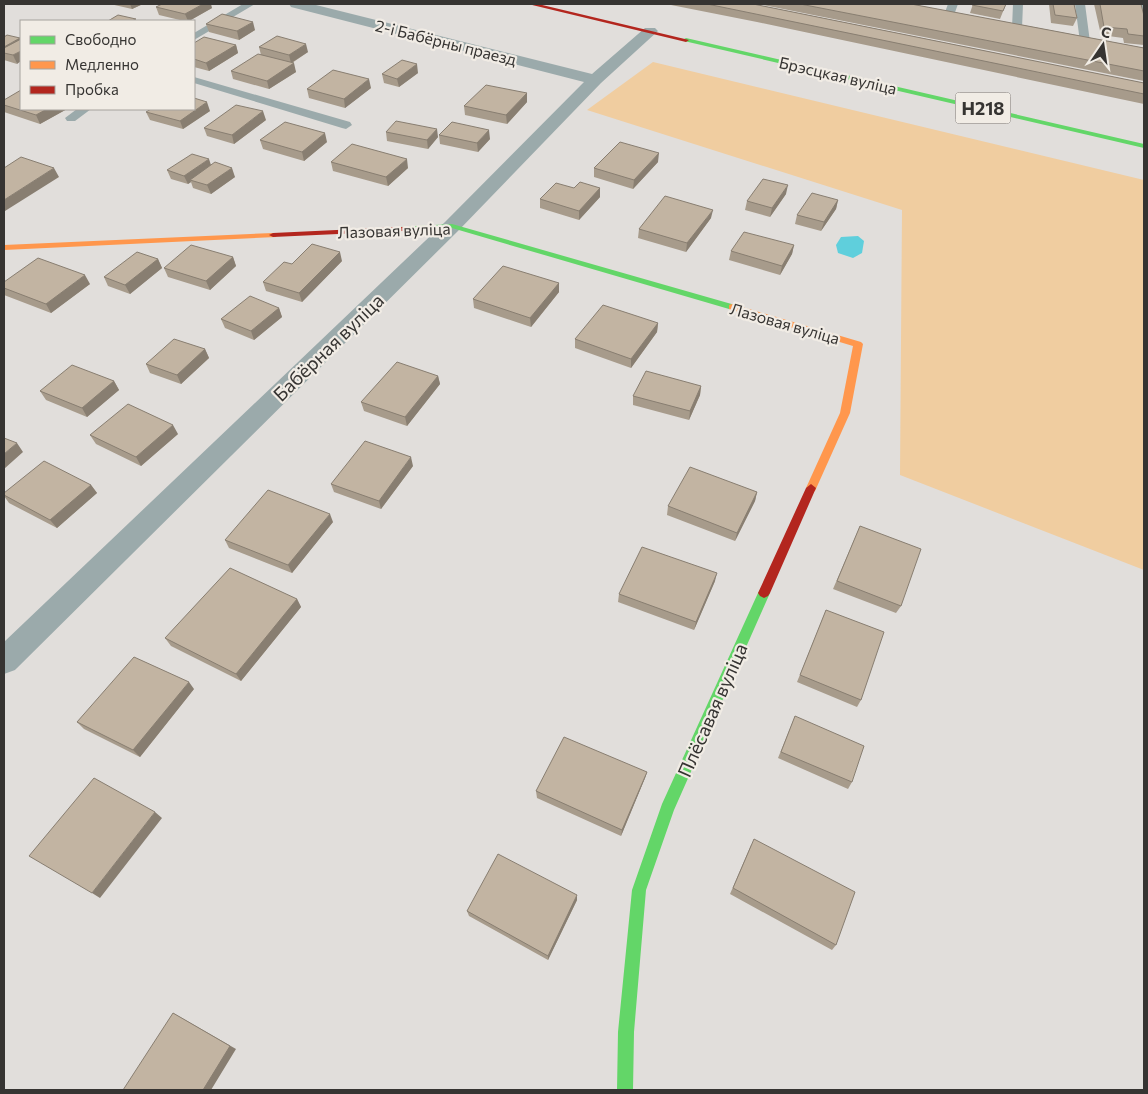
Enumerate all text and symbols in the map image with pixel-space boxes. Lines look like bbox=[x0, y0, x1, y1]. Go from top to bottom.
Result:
street label: 2-і Бабёрны праезд bbox=[373, 15, 519, 69]
legend bbox=[20, 20, 195, 110]
north arrow bbox=[1078, 20, 1128, 70]
text: С bbox=[1099, 22, 1113, 41]
text: Свободно bbox=[65, 30, 136, 48]
street label: Брэсцкая вуліца bbox=[777, 52, 899, 98]
text: Медленно bbox=[65, 55, 139, 73]
text: Пробка bbox=[65, 80, 119, 98]
road number: Н218 bbox=[956, 92, 1010, 124]
street label: Лазовая вуліца bbox=[337, 219, 451, 241]
street label: Бабёрная вуліца bbox=[268, 288, 388, 406]
street label: Лазовая вуліца bbox=[728, 298, 842, 348]
street label: Плёсавая вуліца bbox=[672, 640, 752, 780]

